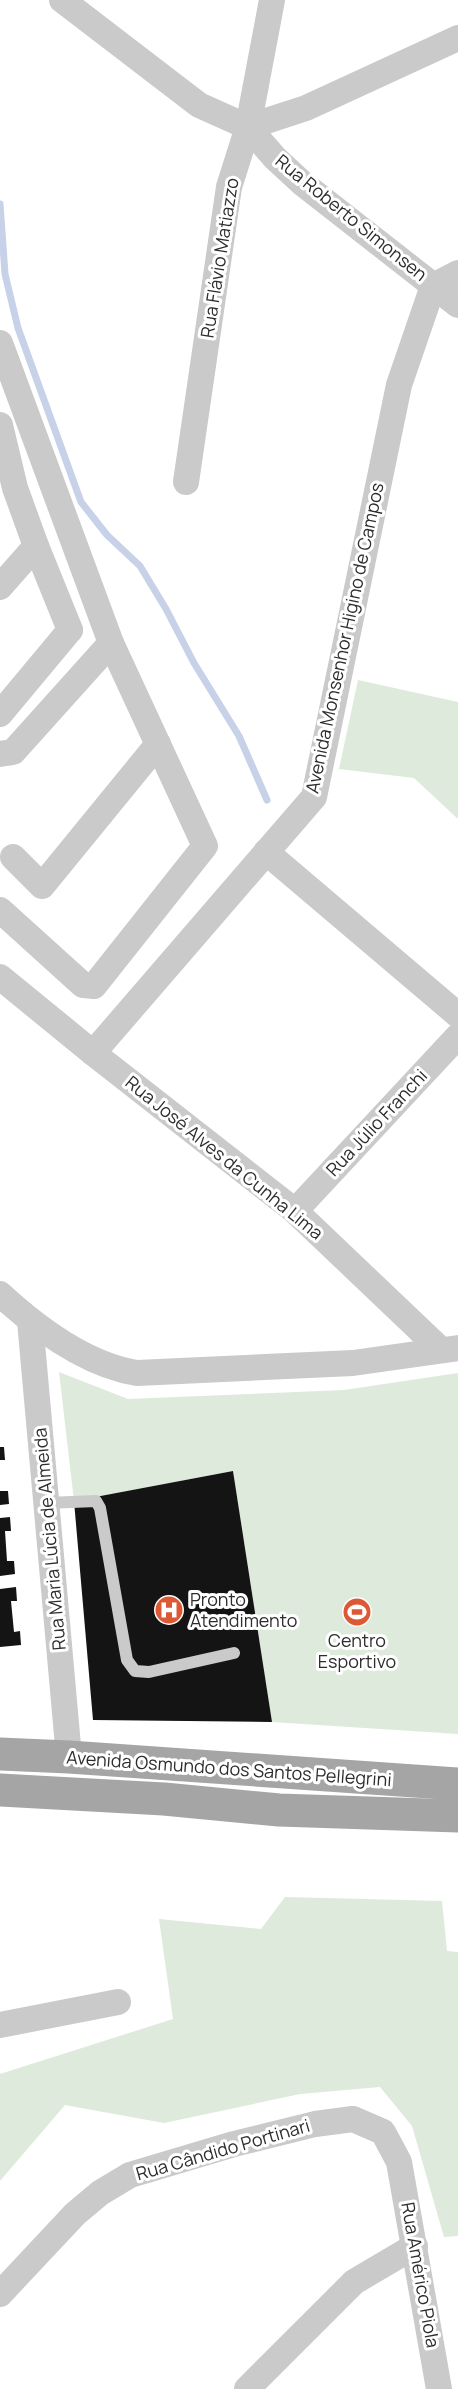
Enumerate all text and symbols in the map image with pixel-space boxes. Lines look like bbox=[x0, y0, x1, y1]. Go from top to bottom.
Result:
street label: Rua Roberto Simonsen bbox=[271, 149, 432, 286]
street label: Rua Flávio Matiazzo bbox=[195, 176, 244, 340]
street label: Avenida Monsenhor Higino de Campos bbox=[299, 480, 389, 795]
street label: Rua Júlio Franchi bbox=[320, 1064, 432, 1181]
street label: Rua José Alves da Cunha Lima bbox=[121, 1070, 328, 1244]
street label: Rua Maria Lúcia de Almeida bbox=[27, 1427, 71, 1651]
place label: Pronto Atendimento bbox=[190, 1587, 297, 1632]
hospital icon: Pronto Atendimento bbox=[153, 1594, 185, 1626]
sports icon: Centro Esportivo bbox=[341, 1596, 373, 1628]
place label: Centro Esportivo bbox=[318, 1628, 396, 1673]
street label: Avenida Osmundo dos Santos Pellegrini bbox=[66, 1745, 392, 1791]
street label: Rua Cândido Portinari bbox=[133, 2113, 312, 2185]
street label: Rua Américo Piola bbox=[396, 2200, 446, 2349]

